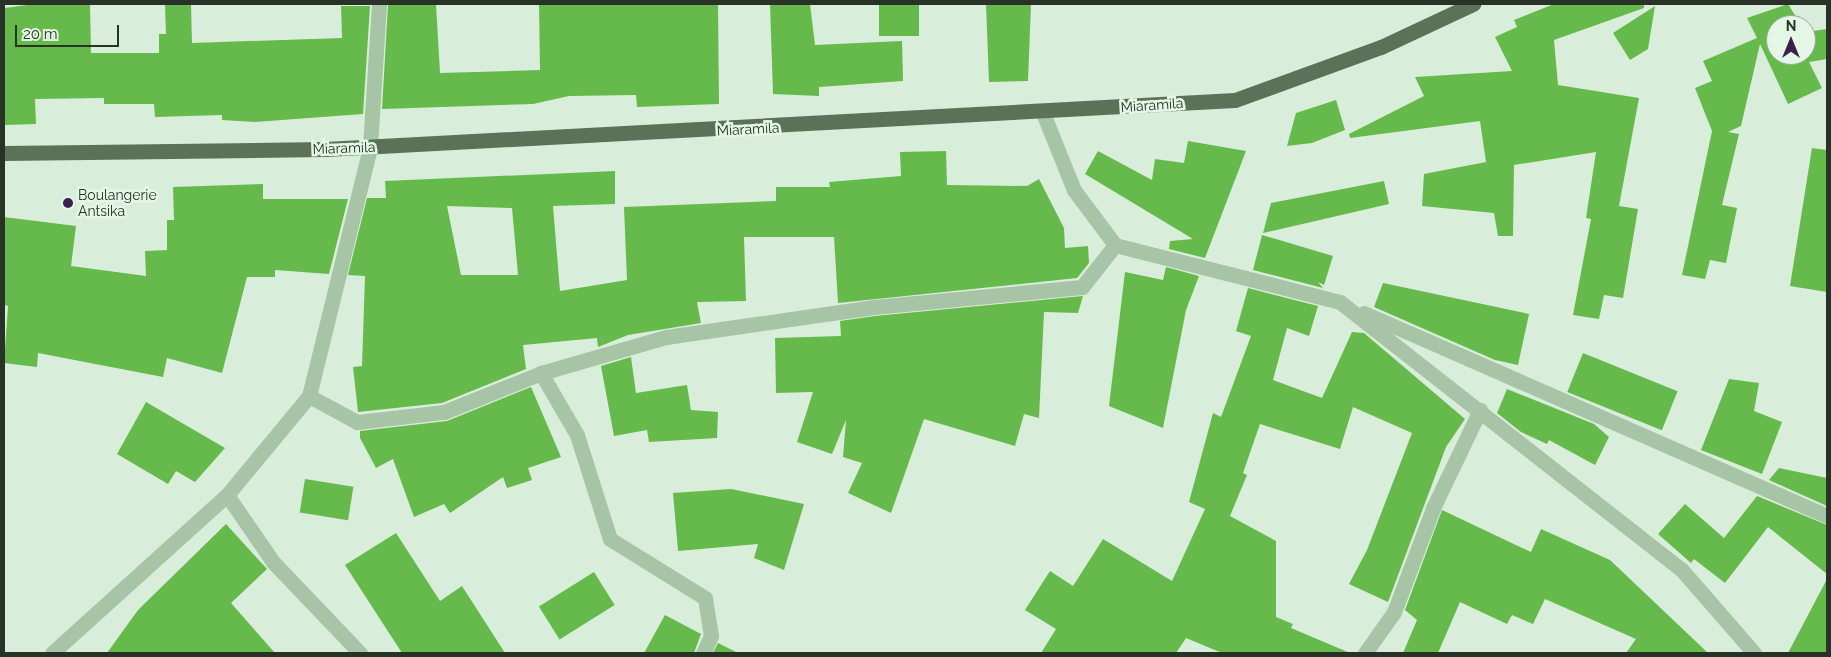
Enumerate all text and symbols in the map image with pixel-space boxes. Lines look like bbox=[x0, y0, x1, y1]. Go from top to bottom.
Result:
scale bar bbox=[18, 15, 121, 47]
north arrow bbox=[1766, 15, 1816, 65]
text: N bbox=[1786, 18, 1796, 34]
text: 20 m bbox=[23, 25, 58, 43]
street label: Miaramila bbox=[1120, 94, 1184, 116]
street label: Miaramila bbox=[716, 119, 780, 139]
street label: Miaramila bbox=[312, 139, 376, 157]
place label: Boulangerie Antsika bbox=[78, 187, 157, 220]
marker: Boulangerie Antsika bbox=[62, 197, 74, 209]

